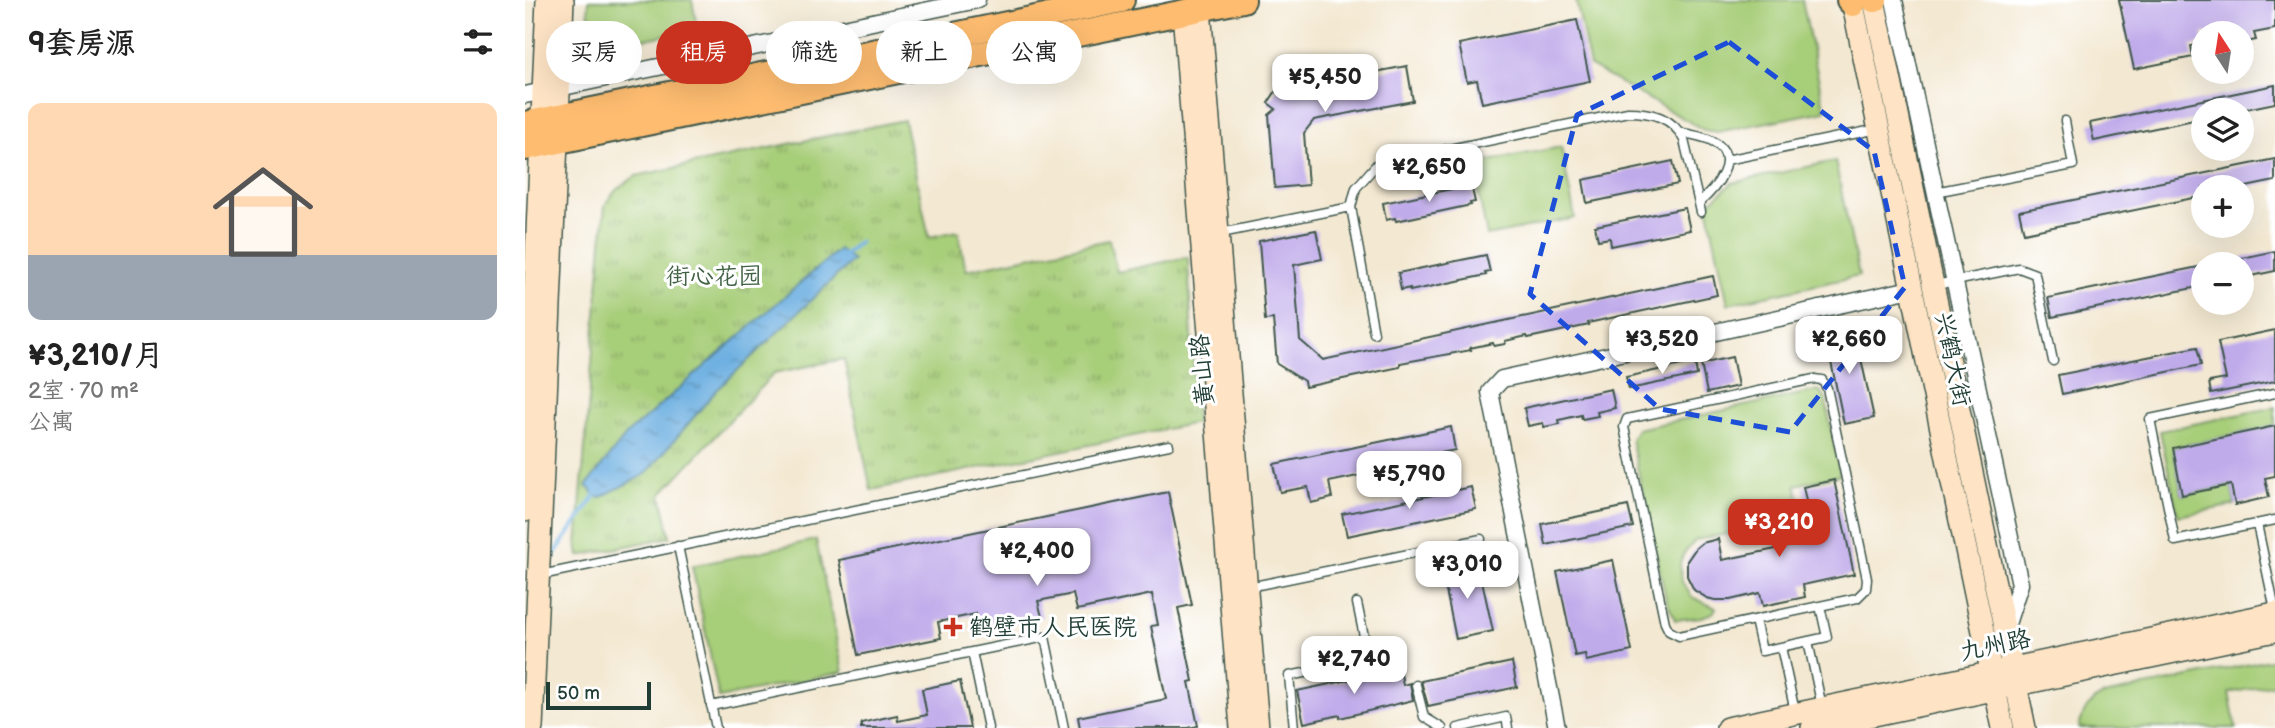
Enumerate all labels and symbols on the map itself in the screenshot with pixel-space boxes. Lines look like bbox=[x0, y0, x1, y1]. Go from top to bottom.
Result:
north arrow bbox=[2191, 21, 2254, 84]
pin: ¥5,450 bbox=[1268, 54, 1382, 114]
pin: ¥2,650 bbox=[1372, 144, 1486, 204]
park label: 街心花园 bbox=[666, 262, 762, 291]
street label: 兴鹤大街 bbox=[1928, 309, 1977, 409]
pin: ¥3,520 bbox=[1605, 316, 1719, 376]
pin: ¥2,660 bbox=[1792, 316, 1906, 376]
street label: 黄山路 bbox=[1185, 333, 1220, 407]
pin: ¥5,790 bbox=[1352, 452, 1466, 511]
pin: ¥3,210 bbox=[1722, 500, 1836, 559]
pin: ¥2,400 bbox=[980, 528, 1094, 588]
pin: ¥3,010 bbox=[1410, 542, 1524, 601]
place label: 鹤壁市人民医院 bbox=[969, 613, 1137, 642]
marker: 鹤壁市人民医院 bbox=[943, 617, 963, 637]
street label: 九州路 bbox=[1957, 624, 2033, 667]
pin: ¥2,740 bbox=[1297, 636, 1411, 696]
scale bar bbox=[546, 679, 651, 711]

